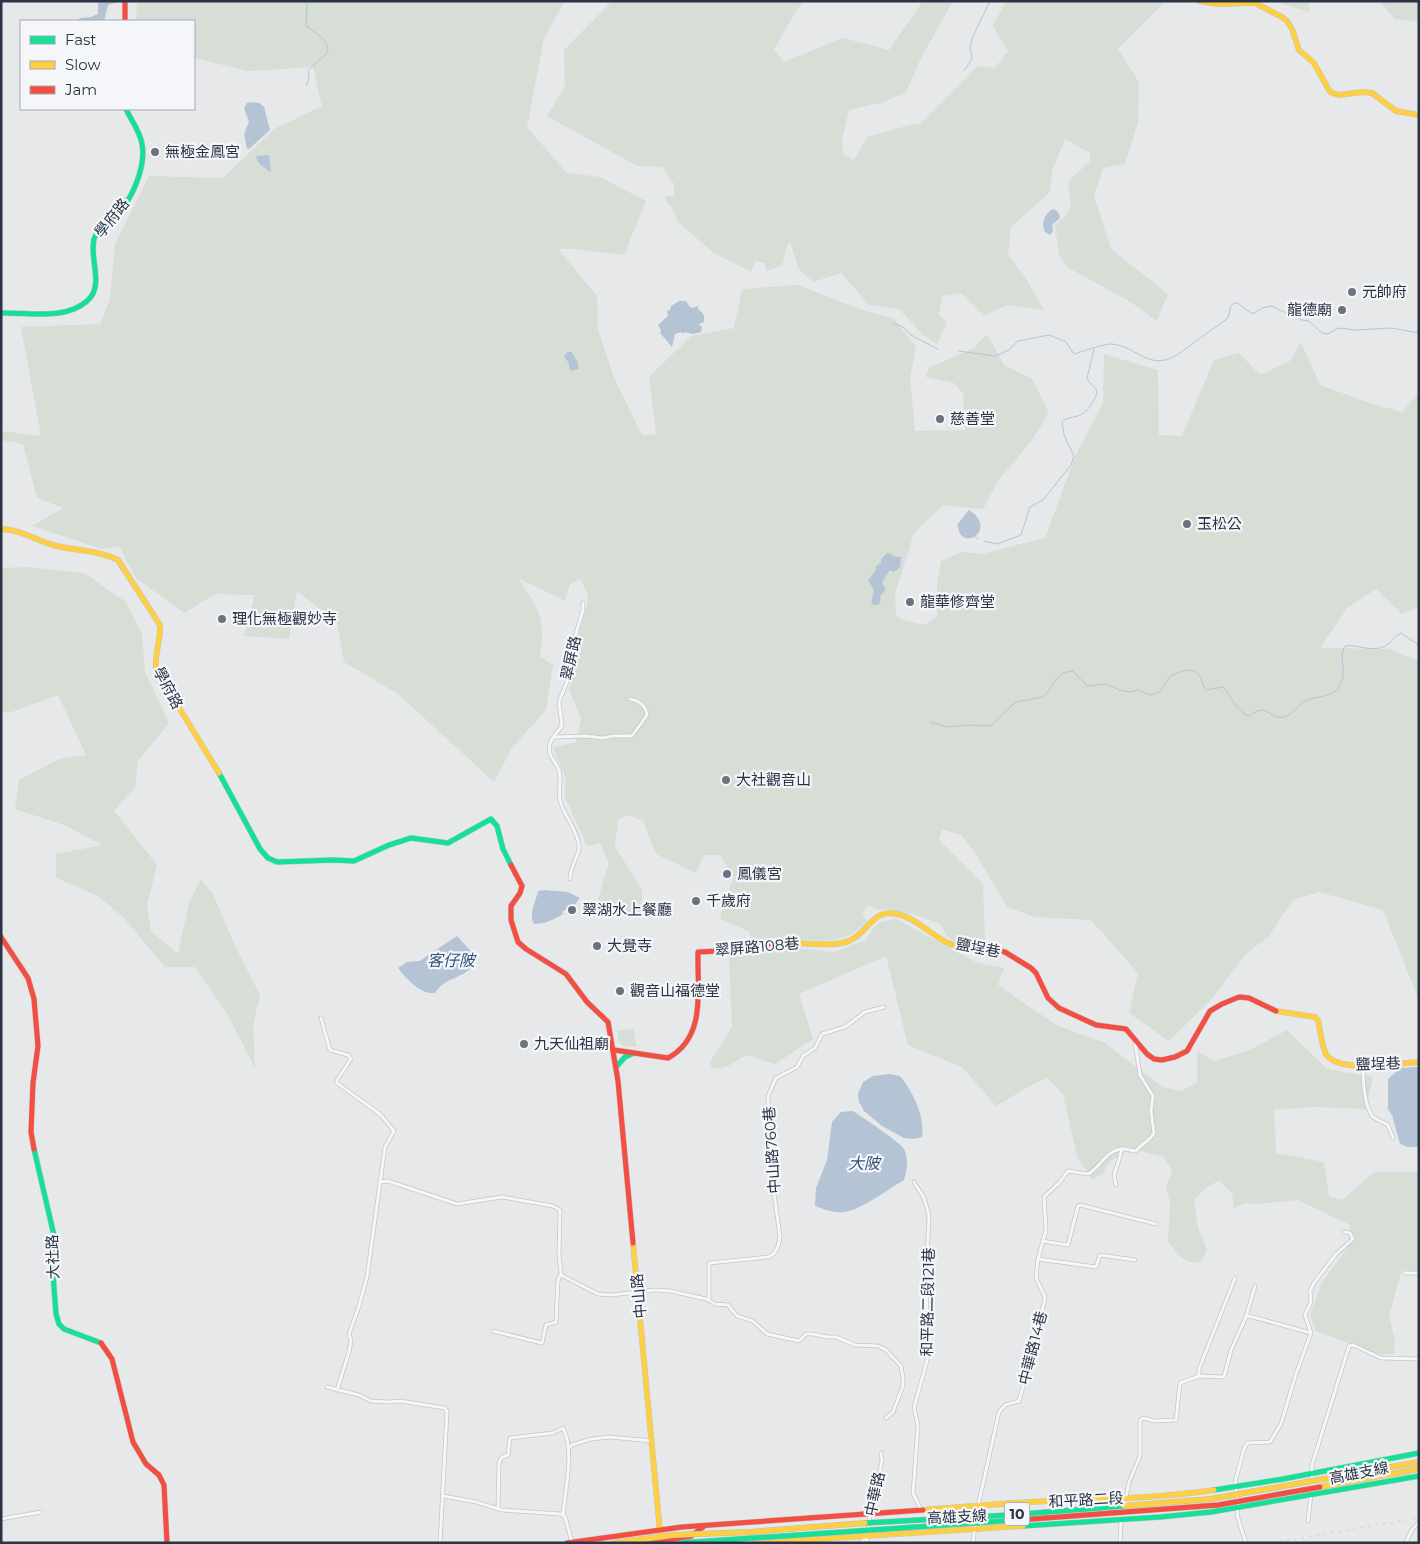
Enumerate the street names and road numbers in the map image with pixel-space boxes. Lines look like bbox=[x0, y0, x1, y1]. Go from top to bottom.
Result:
street label: 學府路 bbox=[90, 194, 133, 241]
street label: 翠屏路 bbox=[557, 634, 584, 682]
street label: 學府路 bbox=[149, 663, 187, 712]
street label: 翠屏路108巷 bbox=[714, 933, 800, 960]
street label: 鹽埕巷 bbox=[954, 934, 1002, 961]
street label: 鹽埕巷 bbox=[1355, 1053, 1401, 1074]
street label: 中山路760巷 bbox=[759, 1106, 784, 1194]
street label: 大社路 bbox=[42, 1234, 63, 1280]
street label: 和平路二段121巷 bbox=[917, 1247, 938, 1357]
street label: 中山路 bbox=[627, 1273, 650, 1319]
street label: 中華路14巷 bbox=[1014, 1309, 1051, 1387]
street label: 高雄支線 bbox=[1328, 1457, 1390, 1488]
street label: 中華路 bbox=[861, 1470, 888, 1518]
street label: 和平路二段 bbox=[1048, 1488, 1124, 1511]
road number: 10 bbox=[1004, 1502, 1030, 1526]
street label: 高雄支線 bbox=[927, 1505, 987, 1528]

